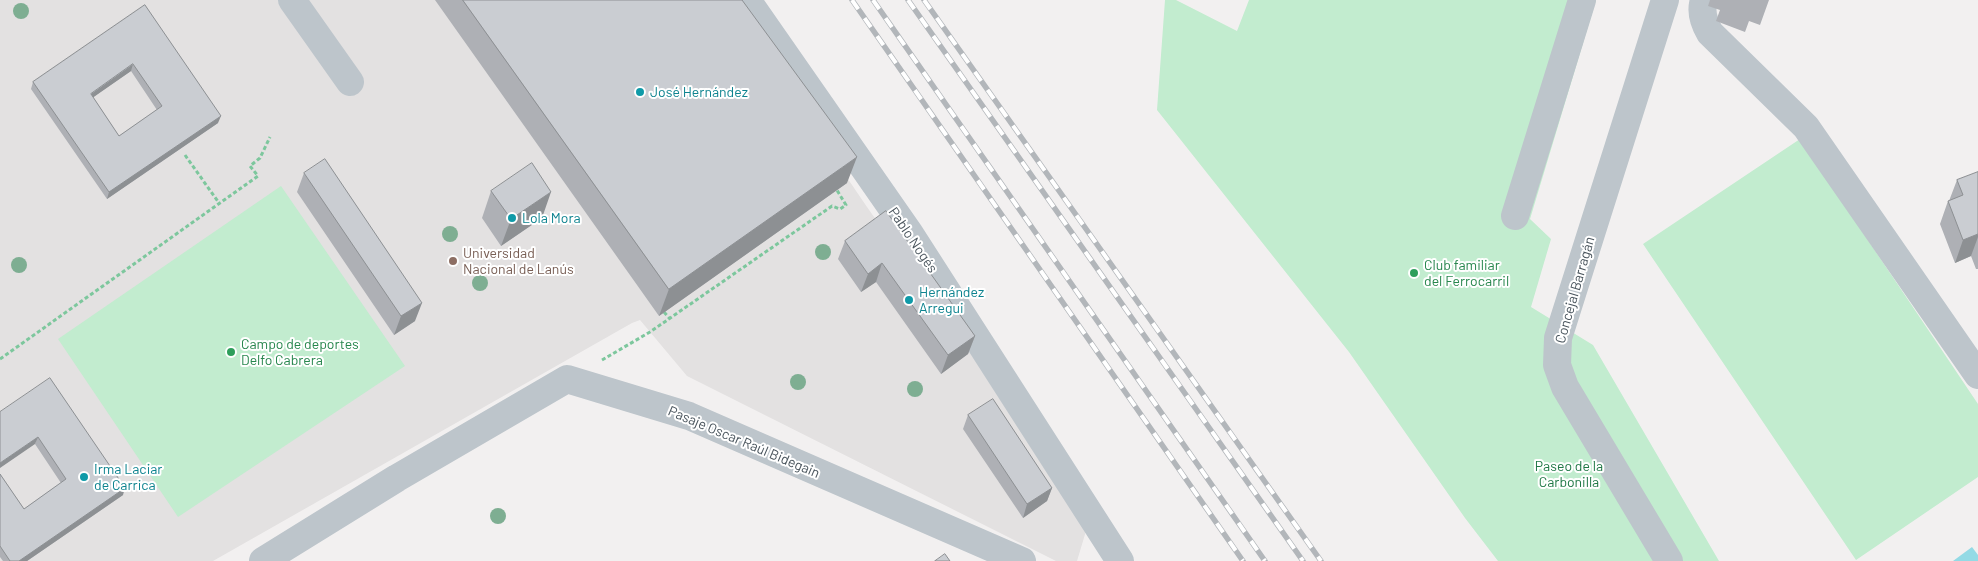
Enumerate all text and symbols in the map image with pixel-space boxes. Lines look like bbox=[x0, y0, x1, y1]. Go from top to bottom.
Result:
place label: José Hernández bbox=[650, 84, 748, 100]
marker: José Hernández bbox=[634, 86, 646, 98]
street label: Pablo Nogés bbox=[885, 204, 941, 276]
place label: Lola Mora bbox=[522, 210, 581, 226]
marker: Lola Mora bbox=[506, 212, 518, 224]
street label: Concejal Barragán bbox=[1552, 235, 1598, 345]
place label: Universidad Nacional de Lanús bbox=[463, 245, 574, 278]
marker: Universidad Nacional de Lanús bbox=[447, 255, 459, 267]
place label: Club familiar del Ferrocarril bbox=[1424, 257, 1509, 290]
marker: Club familiar del Ferrocarril bbox=[1408, 267, 1420, 279]
place label: Hernández Arregui bbox=[919, 284, 984, 316]
marker: Hernández Arregui bbox=[903, 294, 915, 306]
place label: Campo de deportes Delfo Cabrera bbox=[241, 336, 359, 368]
marker: Campo de deportes Delfo Cabrera bbox=[225, 346, 237, 358]
street label: Pasaje Oscar Raúl Bidegain bbox=[666, 402, 822, 482]
park label: Paseo de la Carbonilla bbox=[1535, 458, 1603, 491]
place label: Irma Laciar de Carrica bbox=[94, 461, 162, 494]
marker: Irma Laciar de Carrica bbox=[78, 471, 90, 483]

